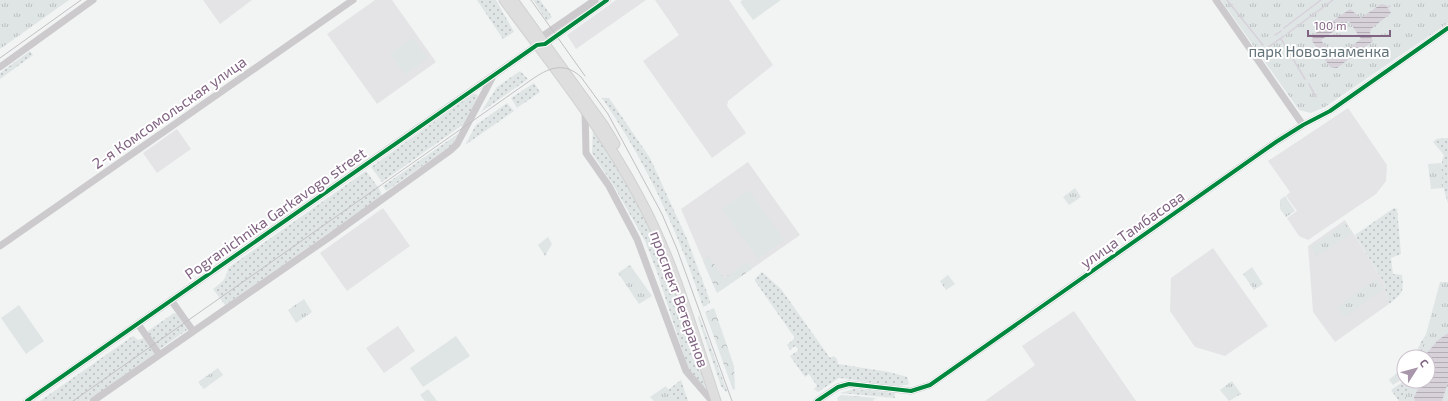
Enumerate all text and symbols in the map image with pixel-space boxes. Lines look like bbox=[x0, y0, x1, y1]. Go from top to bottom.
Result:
scale bar bbox=[1308, 12, 1390, 38]
text: 100 m bbox=[1314, 18, 1346, 32]
park label: парк Новознаменка bbox=[1248, 42, 1390, 60]
street label: 2-я Комсомольская улица bbox=[88, 52, 250, 173]
street label: Pogranichnika Garkavogo street bbox=[181, 143, 369, 283]
street label: улица Тамбасова bbox=[1077, 186, 1188, 272]
street label: проспект Ветеранов bbox=[647, 228, 713, 370]
north arrow bbox=[1396, 349, 1436, 389]
text: С bbox=[1417, 356, 1432, 370]

